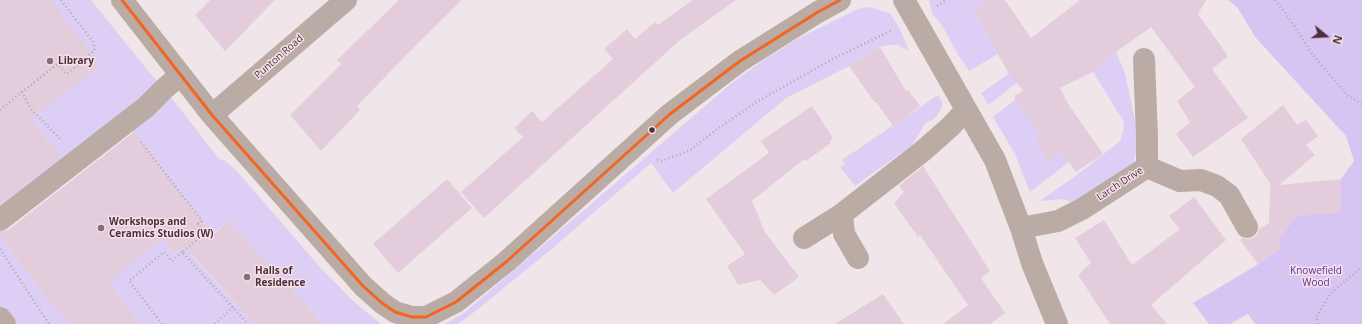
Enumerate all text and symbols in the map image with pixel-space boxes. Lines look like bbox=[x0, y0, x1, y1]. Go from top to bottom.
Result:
north arrow bbox=[1306, 16, 1346, 56]
street label: Punton Road bbox=[252, 33, 306, 81]
text: N bbox=[1329, 33, 1346, 46]
place label: Library bbox=[58, 55, 94, 67]
marker: Library bbox=[45, 56, 55, 66]
unlabelled marker bbox=[647, 125, 657, 135]
street label: Larch Drive bbox=[1095, 165, 1145, 203]
place label: Workshops and Ceramics Studios (W) bbox=[109, 216, 213, 240]
marker: Workshops and Ceramics Studios (W) bbox=[96, 223, 106, 233]
place label: Halls of Residence bbox=[255, 265, 305, 288]
park label: Knowefield Wood bbox=[1290, 265, 1342, 288]
marker: Halls of Residence bbox=[242, 272, 252, 282]

